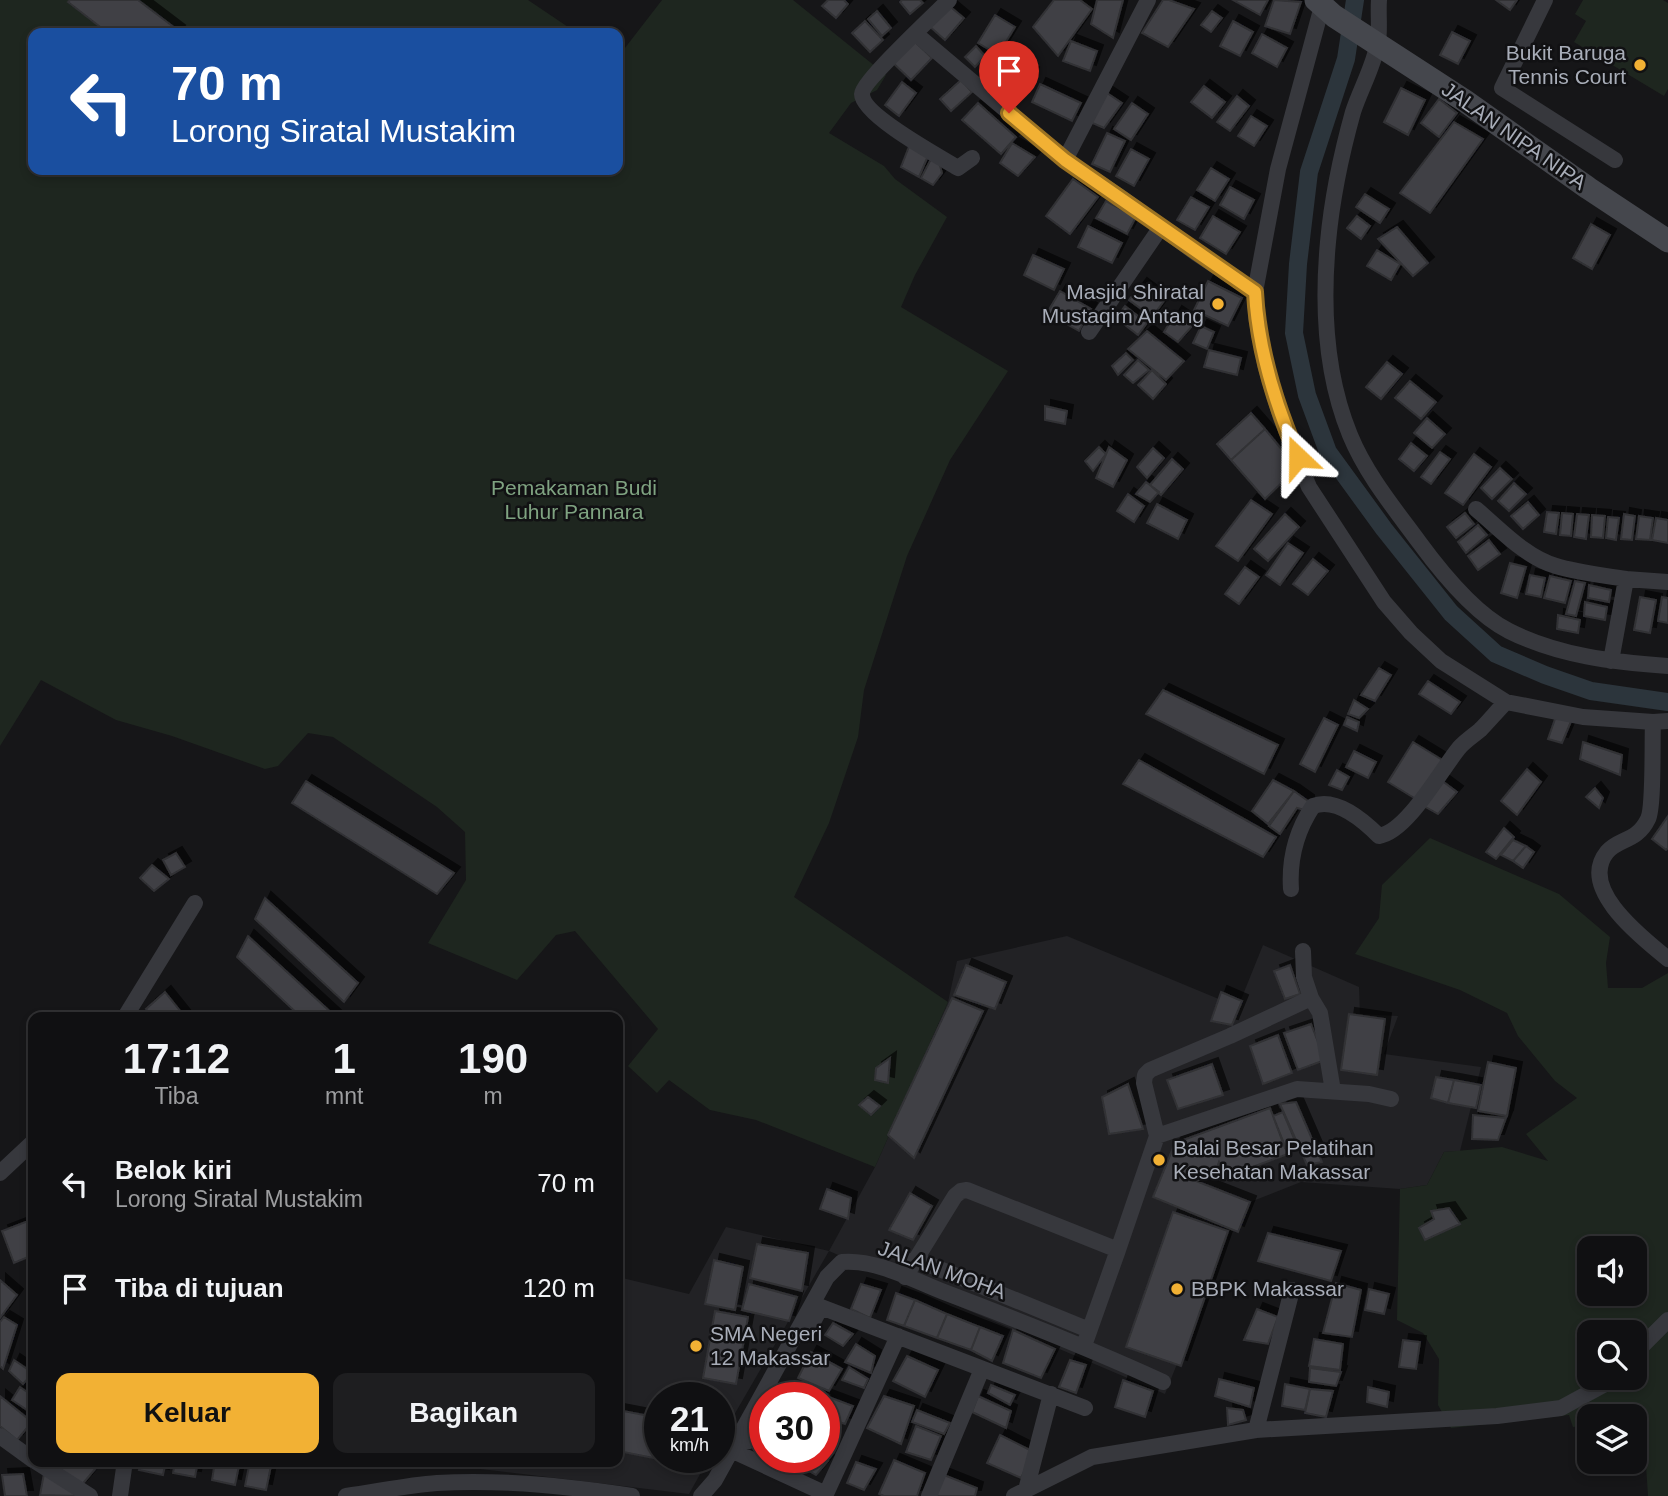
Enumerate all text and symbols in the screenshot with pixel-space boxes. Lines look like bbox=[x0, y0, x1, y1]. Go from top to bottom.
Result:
pin bbox=[979, 41, 1039, 113]
place label: Bukit Baruga Tennis Court bbox=[1506, 41, 1626, 88]
icon: arrive bbox=[990, 52, 1028, 90]
icon: left bbox=[56, 56, 147, 147]
text: 70 m bbox=[171, 56, 283, 110]
marker: Bukit Baruga Tennis Court bbox=[1632, 57, 1648, 73]
street label: JALAN NIPA NIPA bbox=[1438, 77, 1591, 194]
text: Lorong Siratal Mustakim bbox=[171, 113, 516, 149]
place label: Masjid Shiratal Mustaqim Antang bbox=[1042, 280, 1204, 327]
marker: Masjid Shiratal Mustaqim Antang bbox=[1210, 296, 1226, 312]
position arrow bbox=[1261, 420, 1335, 494]
park label: Pemakaman Budi Luhur Pannara bbox=[491, 476, 657, 523]
text: 17:12 bbox=[123, 1035, 230, 1082]
text: 1 bbox=[332, 1035, 356, 1082]
text: 190 bbox=[458, 1035, 528, 1082]
text: Tiba bbox=[155, 1083, 198, 1109]
text: mnt bbox=[325, 1083, 363, 1109]
text: m bbox=[484, 1083, 503, 1109]
place label: Balai Besar Pelatihan Kesehatan Makassar bbox=[1173, 1136, 1374, 1183]
marker: Balai Besar Pelatihan Kesehatan Makassar bbox=[1151, 1152, 1167, 1168]
text: Belok kiri bbox=[115, 1155, 232, 1185]
icon: left bbox=[56, 1165, 94, 1203]
text: 70 m bbox=[537, 1168, 595, 1198]
text: Lorong Siratal Mustakim bbox=[115, 1186, 363, 1212]
street label: JALAN MOHA bbox=[875, 1236, 1009, 1303]
map controls bbox=[1577, 1236, 1647, 1474]
button: sound bbox=[1577, 1236, 1647, 1306]
icon: arrive bbox=[56, 1270, 94, 1308]
text: Tiba di tujuan bbox=[115, 1273, 284, 1303]
text: 120 m bbox=[523, 1273, 595, 1303]
place label: BBPK Makassar bbox=[1191, 1277, 1344, 1300]
marker: BBPK Makassar bbox=[1169, 1281, 1185, 1297]
button: search bbox=[1577, 1320, 1647, 1390]
place label: SMA Negeri 12 Makassar bbox=[710, 1322, 830, 1369]
marker: SMA Negeri 12 Makassar bbox=[688, 1338, 704, 1354]
button: Keluar bbox=[56, 1373, 319, 1453]
button: Bagikan bbox=[333, 1373, 595, 1453]
speed limit sign: 30 bbox=[749, 1382, 840, 1473]
text: 21 bbox=[670, 1399, 709, 1438]
button: layers bbox=[1577, 1404, 1647, 1474]
text: km/h bbox=[670, 1435, 709, 1455]

